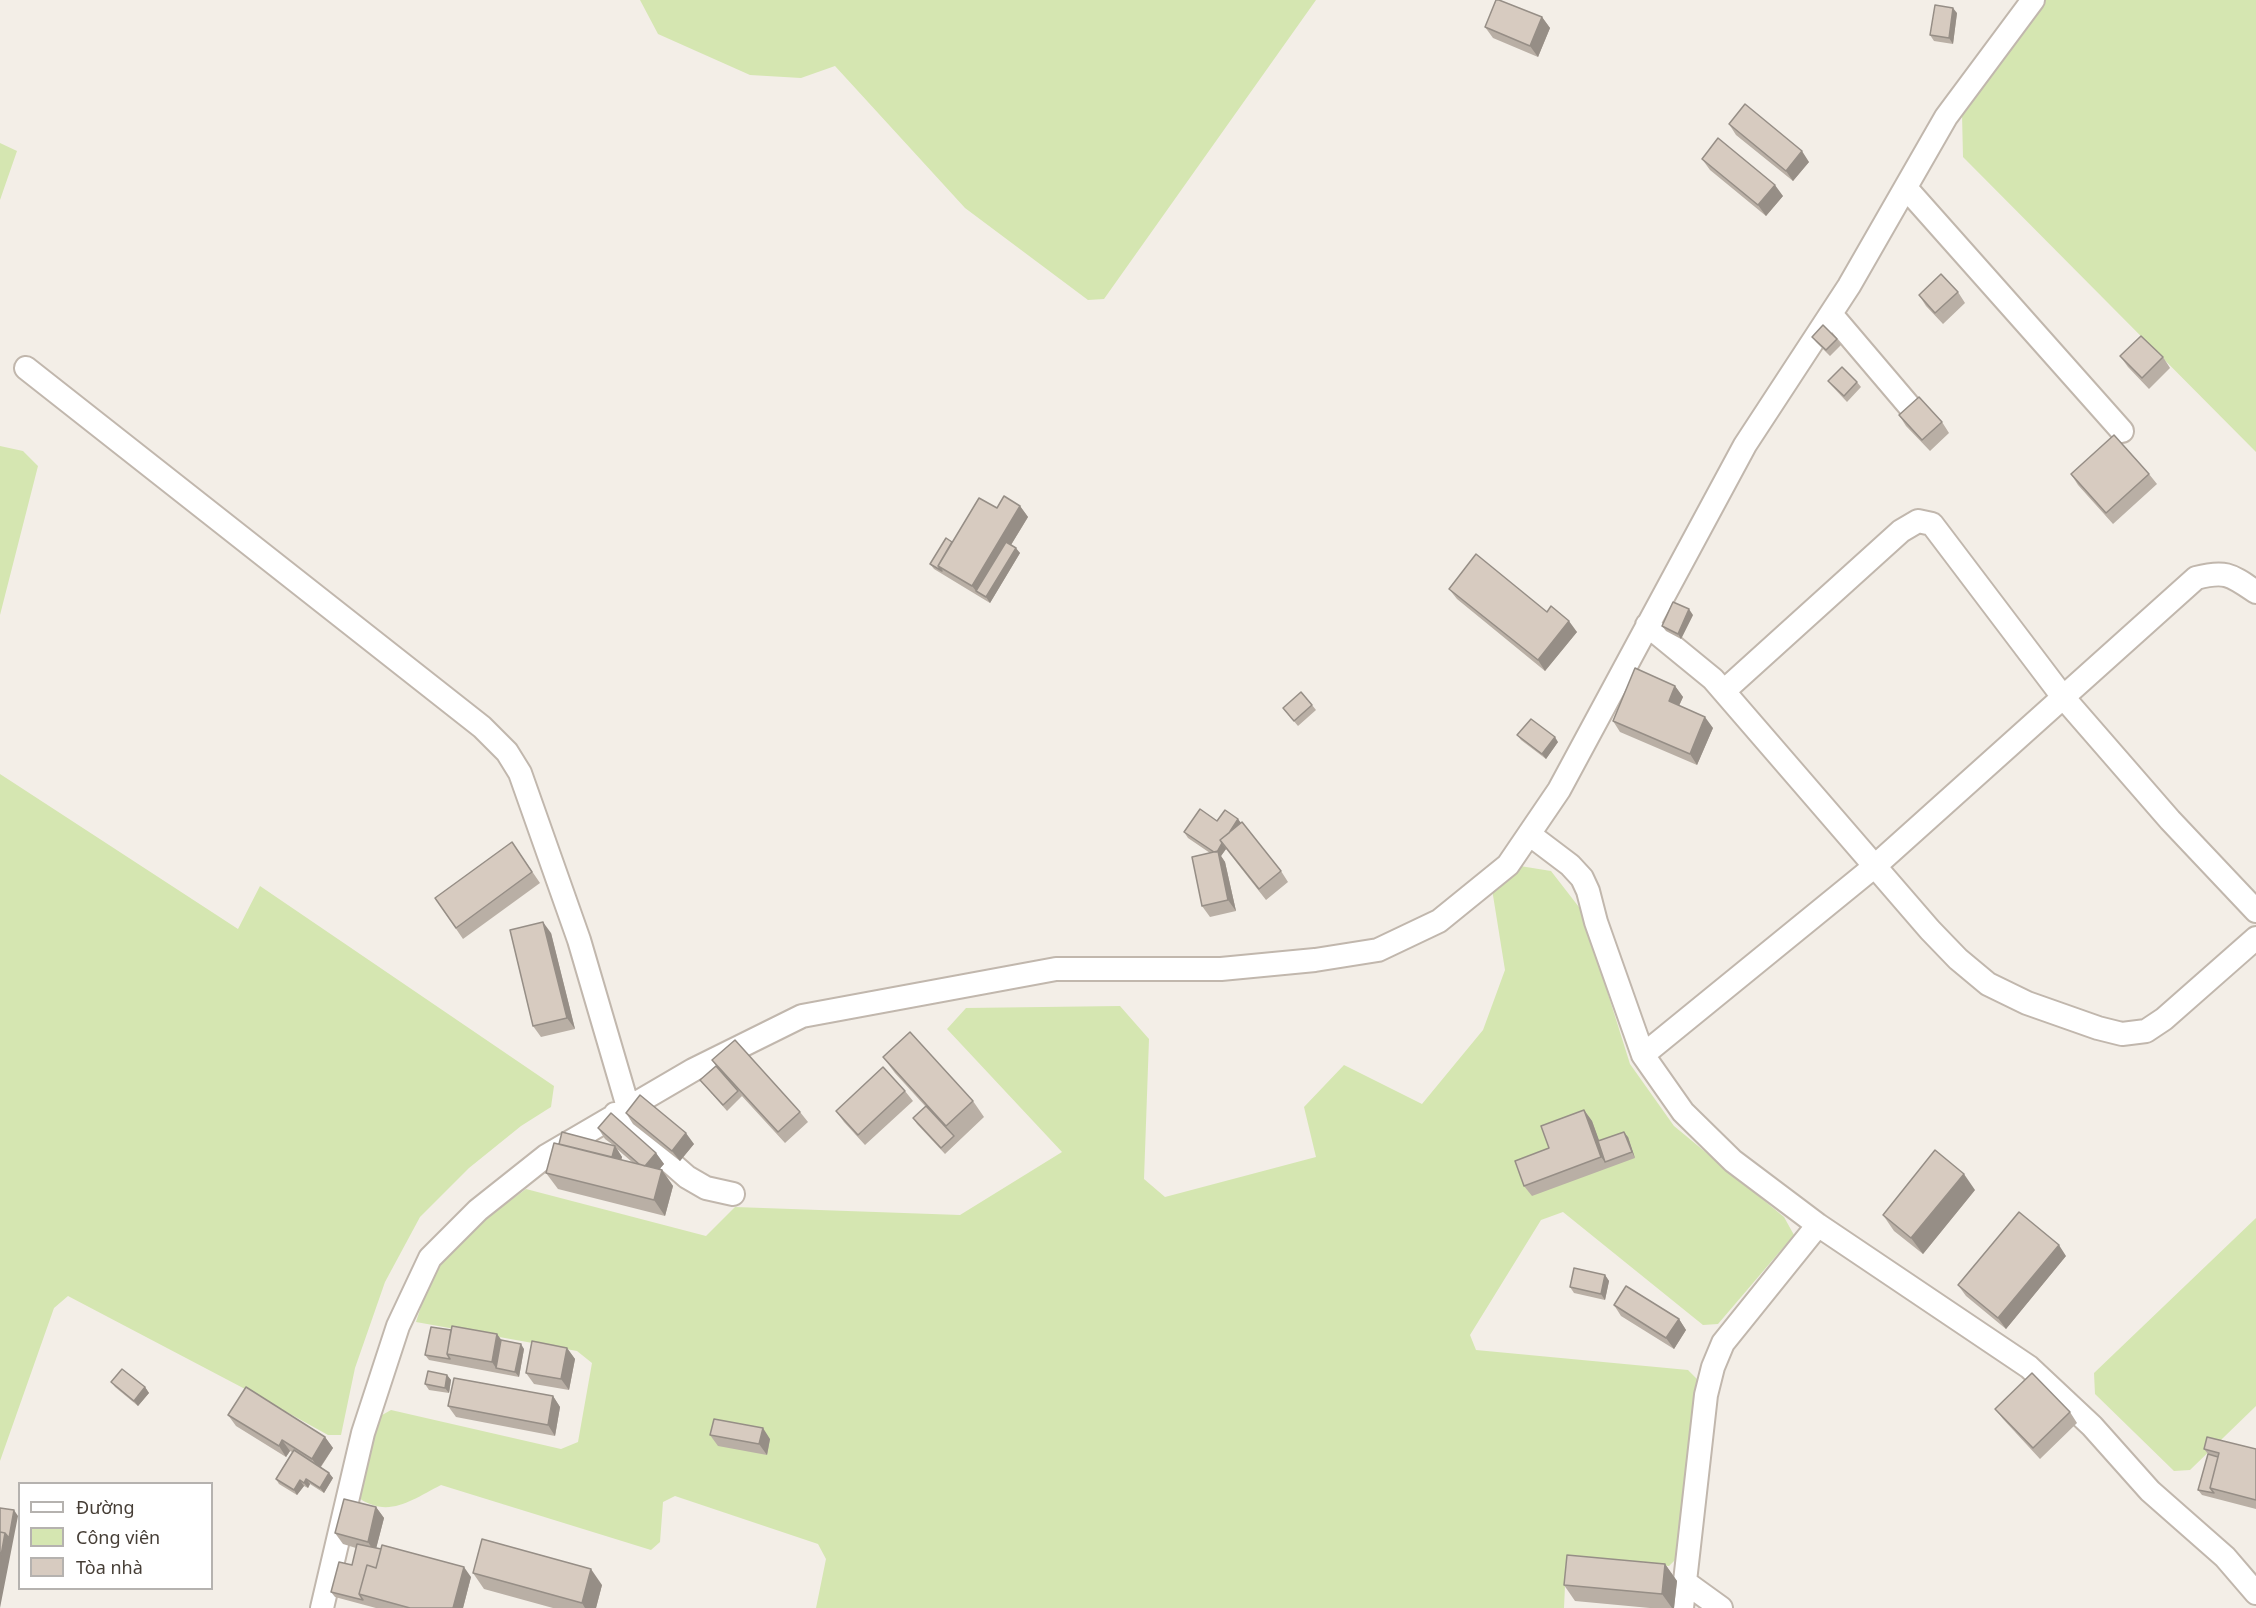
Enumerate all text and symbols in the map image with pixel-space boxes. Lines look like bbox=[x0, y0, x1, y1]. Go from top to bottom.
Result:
legend bbox=[18, 1482, 213, 1590]
text: Đường bbox=[76, 1495, 135, 1519]
text: Công viên bbox=[76, 1525, 160, 1549]
text: Tòa nhà bbox=[76, 1555, 143, 1579]

